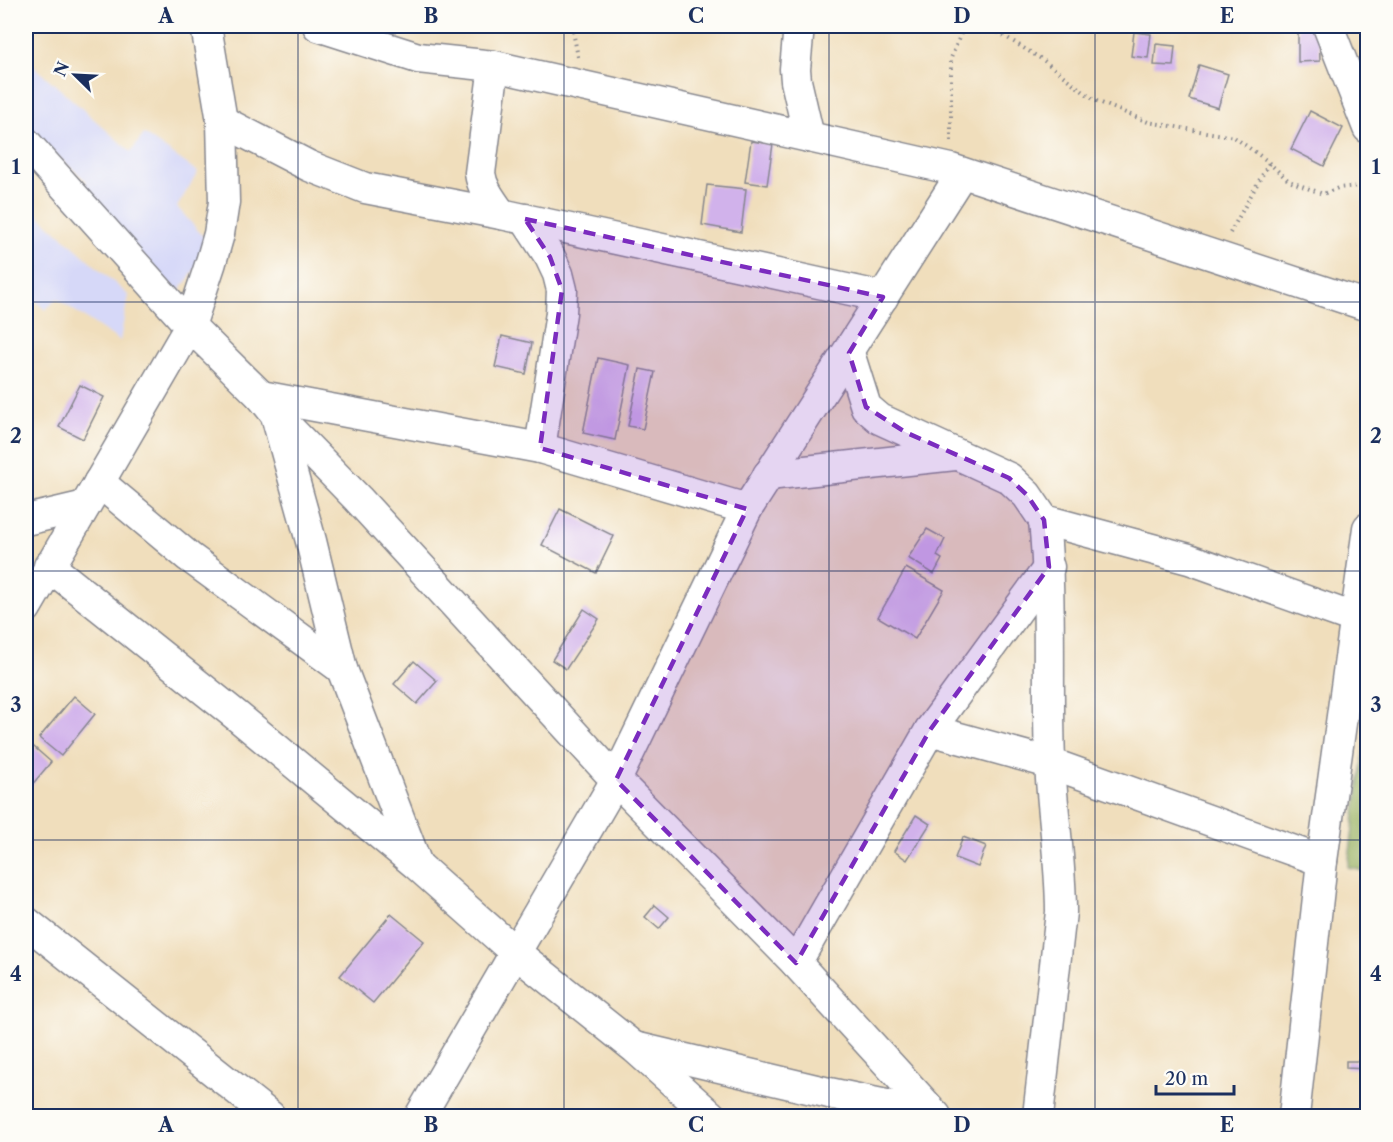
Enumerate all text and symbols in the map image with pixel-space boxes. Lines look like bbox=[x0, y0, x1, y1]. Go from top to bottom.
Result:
text: A bbox=[157, 4, 174, 28]
text: B bbox=[424, 4, 439, 28]
text: C bbox=[688, 4, 704, 28]
text: D bbox=[953, 4, 971, 28]
text: E bbox=[1220, 4, 1234, 28]
north arrow bbox=[45, 45, 105, 105]
text: N bbox=[49, 58, 73, 79]
text: 1 bbox=[12, 155, 21, 179]
text: 1 bbox=[1372, 155, 1381, 179]
text: 2 bbox=[10, 424, 22, 448]
text: 2 bbox=[1370, 424, 1382, 448]
text: 3 bbox=[10, 693, 22, 717]
text: 3 bbox=[1370, 693, 1382, 717]
text: 4 bbox=[10, 962, 22, 986]
text: 4 bbox=[1370, 962, 1382, 986]
scale bar bbox=[1156, 1058, 1234, 1096]
text: 20 m bbox=[1165, 1068, 1209, 1090]
text: A bbox=[157, 1113, 174, 1137]
text: B bbox=[424, 1113, 439, 1137]
text: C bbox=[688, 1113, 704, 1137]
text: D bbox=[953, 1113, 971, 1137]
text: E bbox=[1220, 1113, 1234, 1137]

